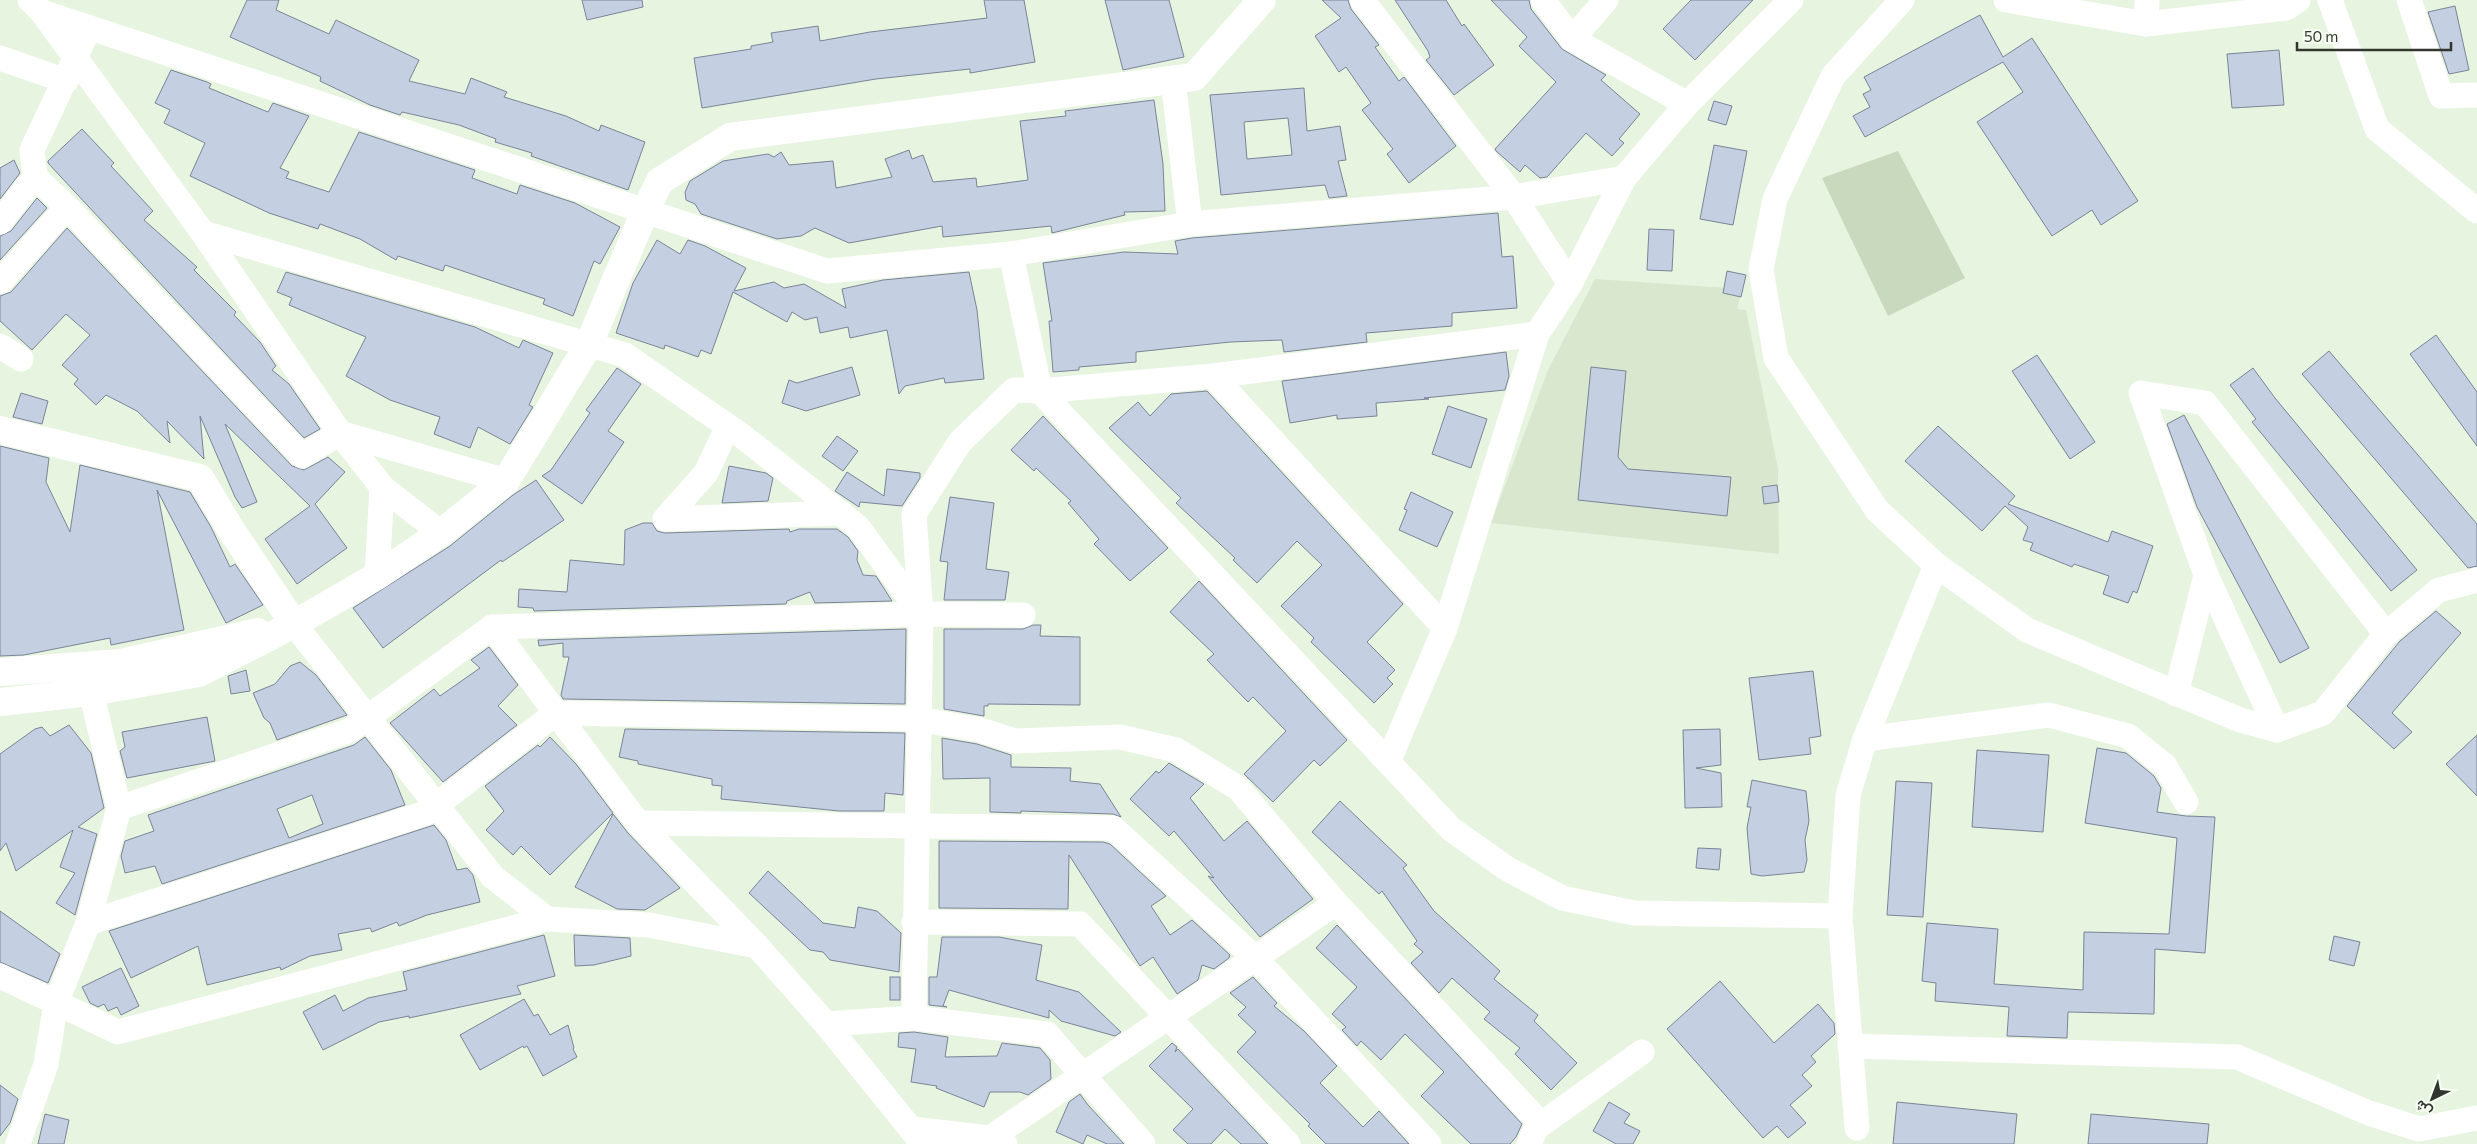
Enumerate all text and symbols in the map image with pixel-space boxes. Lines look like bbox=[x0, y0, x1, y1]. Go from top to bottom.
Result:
scale bar bbox=[2297, 20, 2451, 52]
text: 50 m bbox=[2304, 27, 2338, 45]
north arrow bbox=[2407, 1074, 2457, 1124]
text: ش bbox=[2411, 1096, 2436, 1121]

